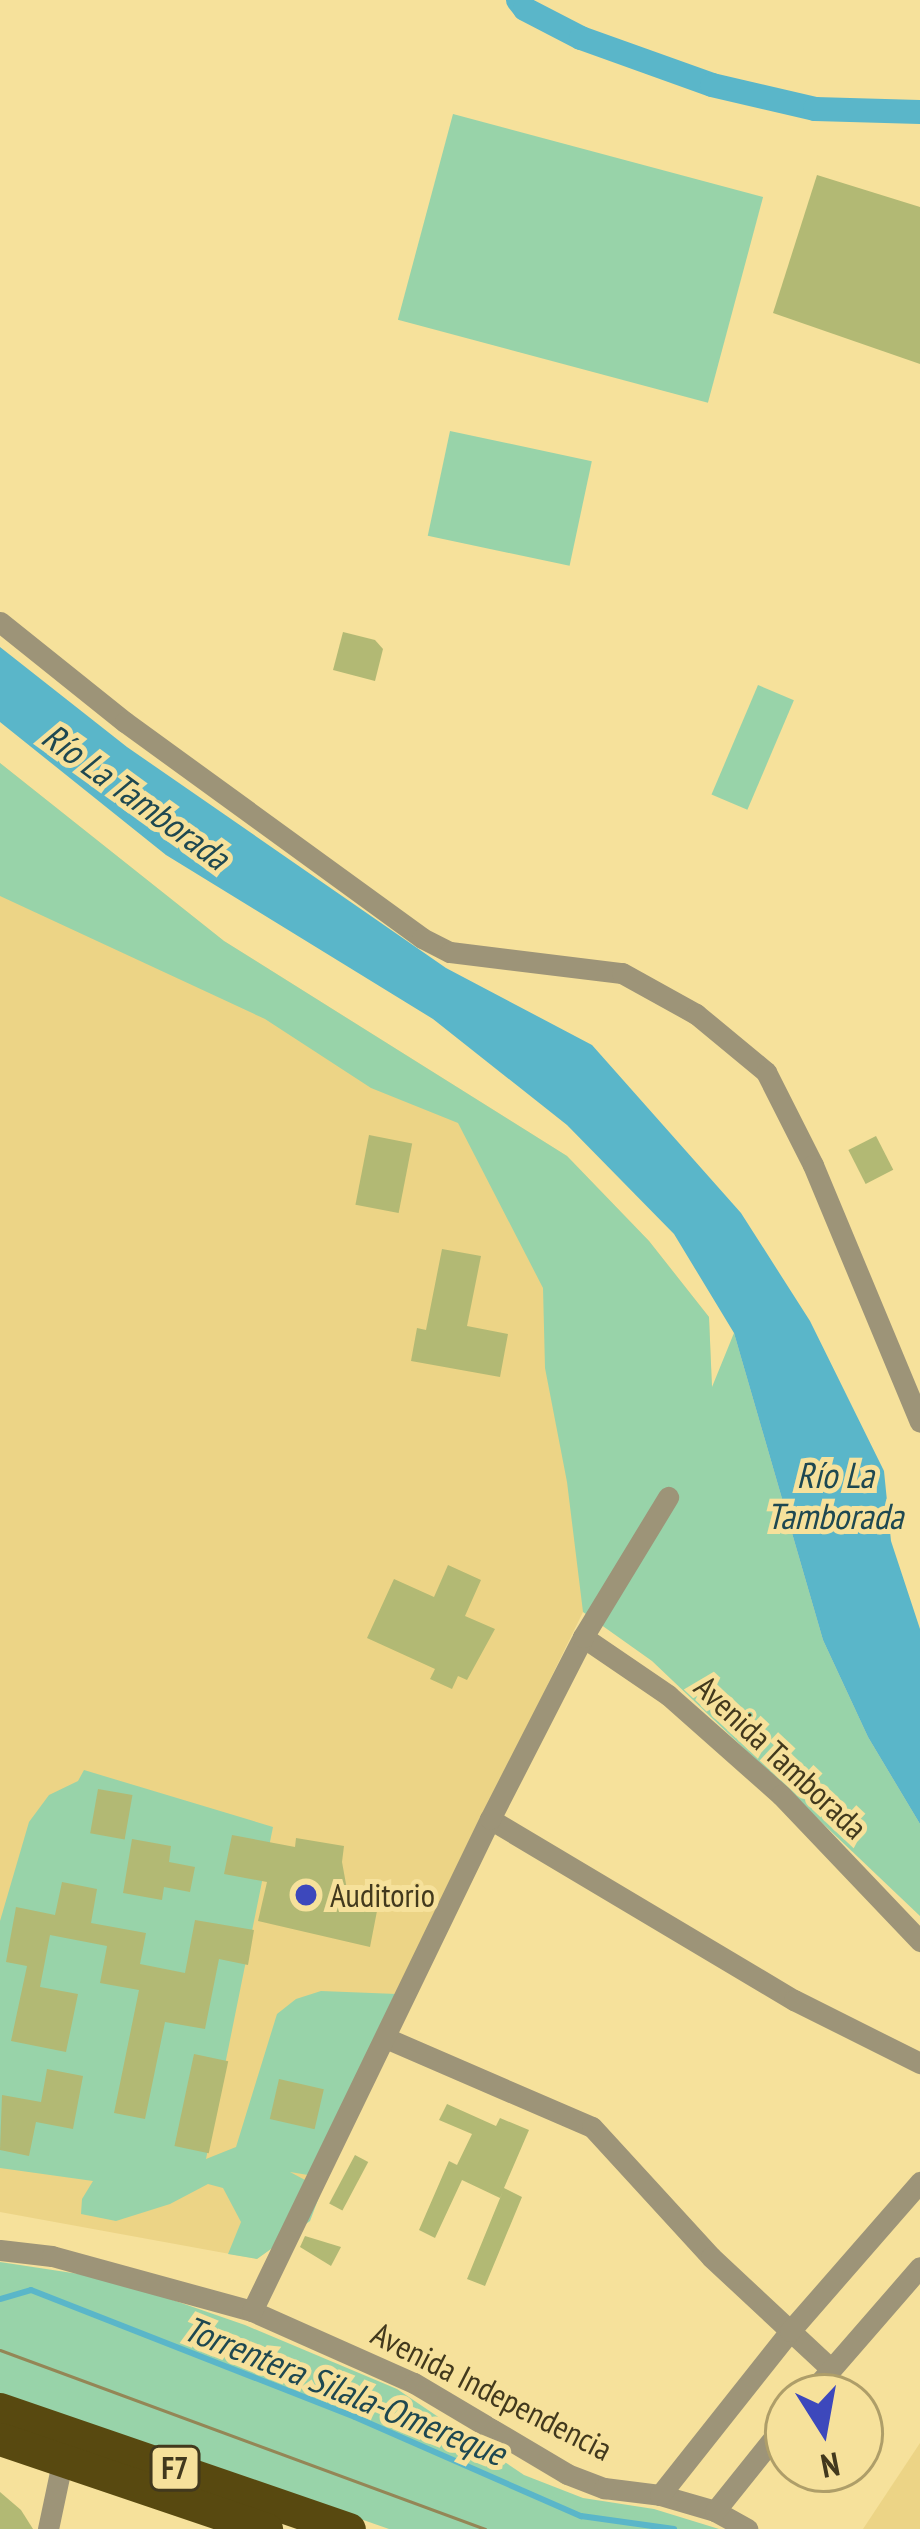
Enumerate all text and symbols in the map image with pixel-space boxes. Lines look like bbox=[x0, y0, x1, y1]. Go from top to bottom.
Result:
water label: Río La Tamborada bbox=[34, 714, 238, 878]
water label: Río La Tamborada bbox=[767, 1452, 903, 1537]
street label: Avenida Tamborada bbox=[686, 1667, 876, 1847]
place label: Auditorio bbox=[330, 1875, 435, 1915]
marker: Auditorio bbox=[293, 1882, 319, 1908]
water label: Torrentera Silala-Omereque bbox=[178, 2306, 512, 2474]
street label: Avenida Independencia bbox=[365, 2313, 619, 2469]
north arrow bbox=[764, 2373, 884, 2493]
text: N bbox=[818, 2443, 843, 2489]
road number: F7 bbox=[148, 2444, 202, 2492]

